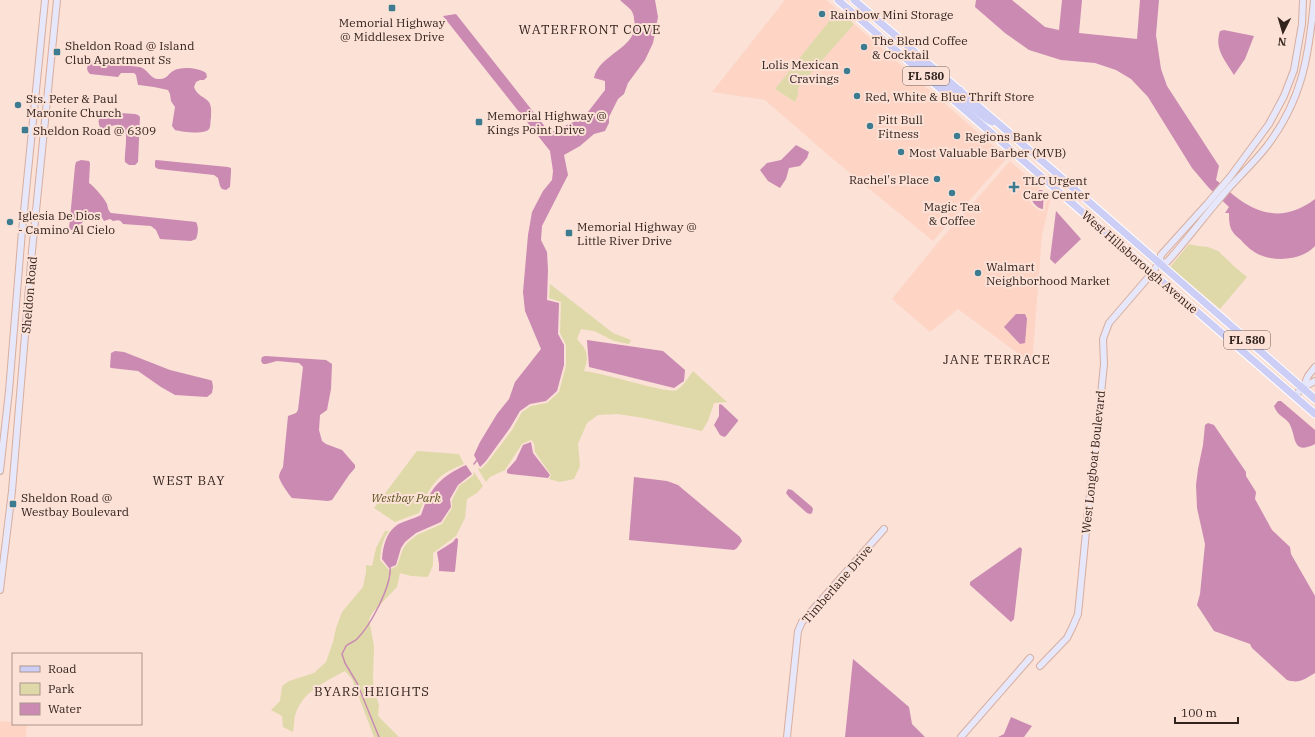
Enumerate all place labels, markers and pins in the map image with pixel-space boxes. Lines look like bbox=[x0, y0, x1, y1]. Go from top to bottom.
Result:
marker: Memorial Highway @ Middlesex Drive bbox=[387, 3, 397, 13]
place label: Rainbow Mini Storage bbox=[830, 7, 953, 22]
marker: Rainbow Mini Storage bbox=[817, 9, 827, 19]
place label: Memorial Highway @ Middlesex Drive bbox=[339, 15, 446, 44]
place label: The Blend Coffee & Cocktail bbox=[872, 33, 968, 62]
place label: Sheldon Road @ Island Club Apartment Ss bbox=[65, 38, 194, 67]
marker: The Blend Coffee & Cocktail bbox=[859, 42, 869, 52]
marker: Sheldon Road @ Island Club Apartment Ss bbox=[52, 47, 62, 57]
place label: Lolis Mexican Cravings bbox=[761, 57, 839, 86]
marker: Lolis Mexican Cravings bbox=[842, 66, 852, 76]
place label: Red, White & Blue Thrift Store bbox=[865, 89, 1034, 104]
place label: Sts. Peter & Paul Maronite Church bbox=[26, 91, 122, 120]
marker: Red, White & Blue Thrift Store bbox=[852, 91, 862, 101]
marker: Sts. Peter & Paul Maronite Church bbox=[13, 100, 23, 110]
place label: Memorial Highway @ Kings Point Drive bbox=[487, 108, 607, 137]
place label: Pitt Bull Fitness bbox=[878, 112, 923, 141]
marker: Memorial Highway @ Kings Point Drive bbox=[474, 117, 484, 127]
marker: Pitt Bull Fitness bbox=[865, 121, 875, 131]
place label: Sheldon Road @ 6309 bbox=[33, 123, 156, 138]
marker: Sheldon Road @ 6309 bbox=[20, 125, 30, 135]
place label: Regions Bank bbox=[965, 129, 1042, 144]
marker: Regions Bank bbox=[952, 131, 962, 141]
place label: Most Valuable Barber (MVB) bbox=[909, 145, 1066, 160]
marker: Most Valuable Barber (MVB) bbox=[896, 147, 906, 157]
place label: Rachel's Place bbox=[849, 172, 929, 187]
place label: TLC Urgent Care Center bbox=[1023, 173, 1090, 202]
marker: Rachel's Place bbox=[932, 174, 942, 184]
marker: TLC Urgent Care Center bbox=[1008, 181, 1020, 193]
marker: Magic Tea & Coffee bbox=[947, 188, 957, 198]
place label: Magic Tea & Coffee bbox=[924, 199, 981, 228]
place label: Iglesia De Dios - Camino Al Cielo bbox=[18, 208, 115, 237]
marker: Iglesia De Dios - Camino Al Cielo bbox=[5, 217, 15, 227]
place label: Memorial Highway @ Little River Drive bbox=[577, 219, 697, 248]
marker: Memorial Highway @ Little River Drive bbox=[564, 228, 574, 238]
place label: Walmart Neighborhood Market bbox=[986, 259, 1110, 288]
marker: Walmart Neighborhood Market bbox=[973, 268, 983, 278]
place label: Sheldon Road @ Westbay Boulevard bbox=[21, 490, 129, 519]
marker: Sheldon Road @ Westbay Boulevard bbox=[8, 499, 18, 509]

